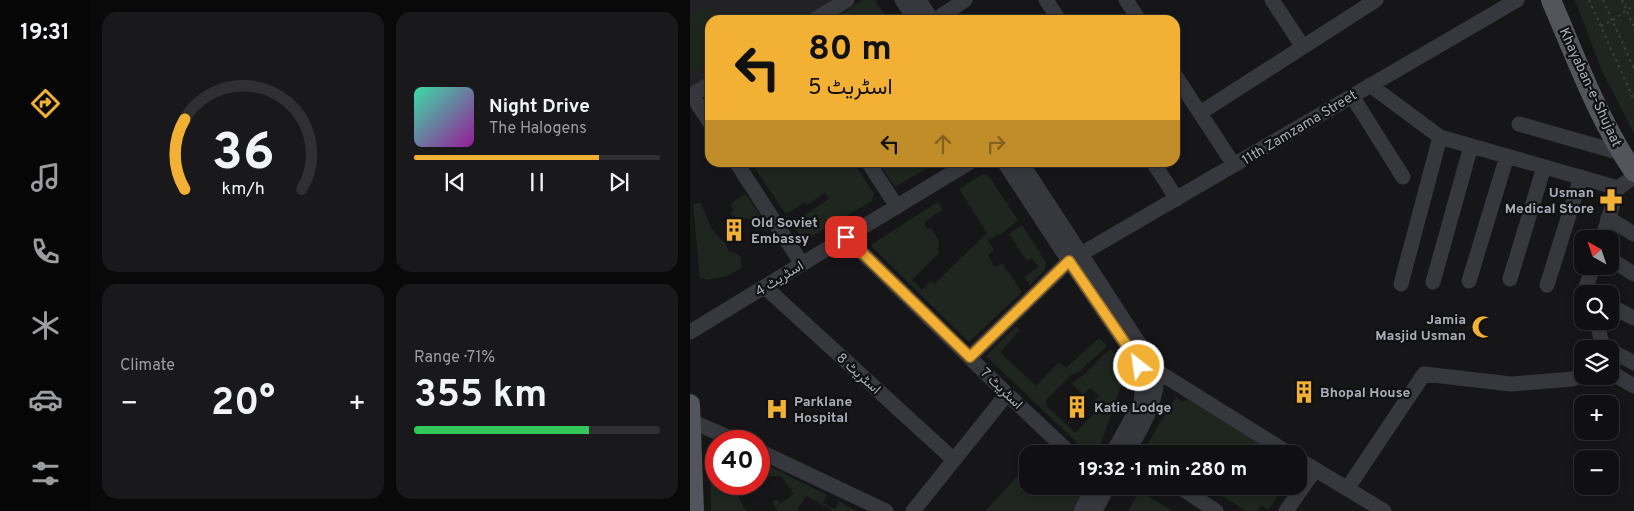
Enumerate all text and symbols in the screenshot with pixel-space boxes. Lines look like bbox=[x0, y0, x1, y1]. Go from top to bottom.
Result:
text: 19:31 bbox=[20, 20, 70, 47]
street label: Khayaban-e-Shujaat bbox=[1555, 25, 1625, 150]
text: 80 m bbox=[808, 28, 892, 72]
icon: left bbox=[725, 35, 790, 100]
text: اسٹریٹ 5 bbox=[808, 75, 893, 102]
icon: directions bbox=[28, 86, 63, 121]
street label: 11th Zamzama Street bbox=[1239, 87, 1360, 169]
text: Night Drive bbox=[489, 95, 590, 119]
text: The Halogens bbox=[489, 119, 587, 139]
text: 36 bbox=[211, 122, 275, 188]
icon: left bbox=[876, 130, 904, 158]
icon: ahead bbox=[929, 130, 957, 158]
icon: right bbox=[982, 130, 1010, 158]
icon: music bbox=[28, 160, 63, 195]
icon: previous bbox=[441, 168, 469, 196]
icon: pause bbox=[523, 168, 551, 196]
icon: next bbox=[605, 168, 633, 196]
text: km/h bbox=[221, 178, 265, 201]
place label: Usman Medical Store bbox=[1505, 185, 1594, 218]
pharmacy icon: Usman Medical Store bbox=[1598, 187, 1624, 213]
place label: Old Soviet Embassy bbox=[751, 215, 818, 248]
pin bbox=[825, 216, 867, 258]
building icon: Old Soviet Embassy bbox=[721, 217, 747, 243]
icon: arrive bbox=[832, 223, 860, 251]
north arrow bbox=[1574, 230, 1619, 275]
map controls bbox=[1574, 230, 1619, 495]
icon: phone bbox=[28, 234, 63, 269]
street label: اسٹریٹ 4 bbox=[752, 258, 807, 301]
button: search bbox=[1574, 285, 1619, 330]
icon: climate bbox=[28, 308, 63, 343]
place label: Jamia Masjid Usman bbox=[1375, 312, 1466, 345]
mosque icon: Jamia Masjid Usman bbox=[1470, 314, 1496, 340]
position arrow bbox=[1112, 339, 1164, 391]
button: layers bbox=[1574, 340, 1619, 385]
text: Range · 71% bbox=[414, 348, 495, 368]
street label: اسٹریٹ 8 bbox=[832, 350, 884, 398]
text: Climate bbox=[120, 356, 175, 376]
street label: اسٹریٹ 7 bbox=[976, 365, 1026, 413]
text: 355 km bbox=[414, 372, 547, 421]
building icon: Bhopal House bbox=[1291, 379, 1317, 405]
text: 20° bbox=[211, 380, 275, 429]
icon: car bbox=[28, 382, 63, 417]
place label: Bhopal House bbox=[1320, 385, 1410, 402]
text: − bbox=[120, 387, 138, 423]
text: + bbox=[348, 387, 366, 423]
place label: Parklane Hospital bbox=[794, 394, 852, 427]
building icon: Katie Lodge bbox=[1064, 394, 1090, 420]
button: + bbox=[1574, 395, 1619, 440]
hospital icon: Parklane Hospital bbox=[764, 396, 790, 422]
place label: Katie Lodge bbox=[1094, 400, 1172, 417]
speed limit sign: 40 bbox=[705, 430, 770, 495]
button: − bbox=[1574, 450, 1619, 495]
icon: filters bbox=[28, 456, 63, 491]
text: 19:32 · 1 min · 280 m bbox=[1079, 458, 1247, 482]

